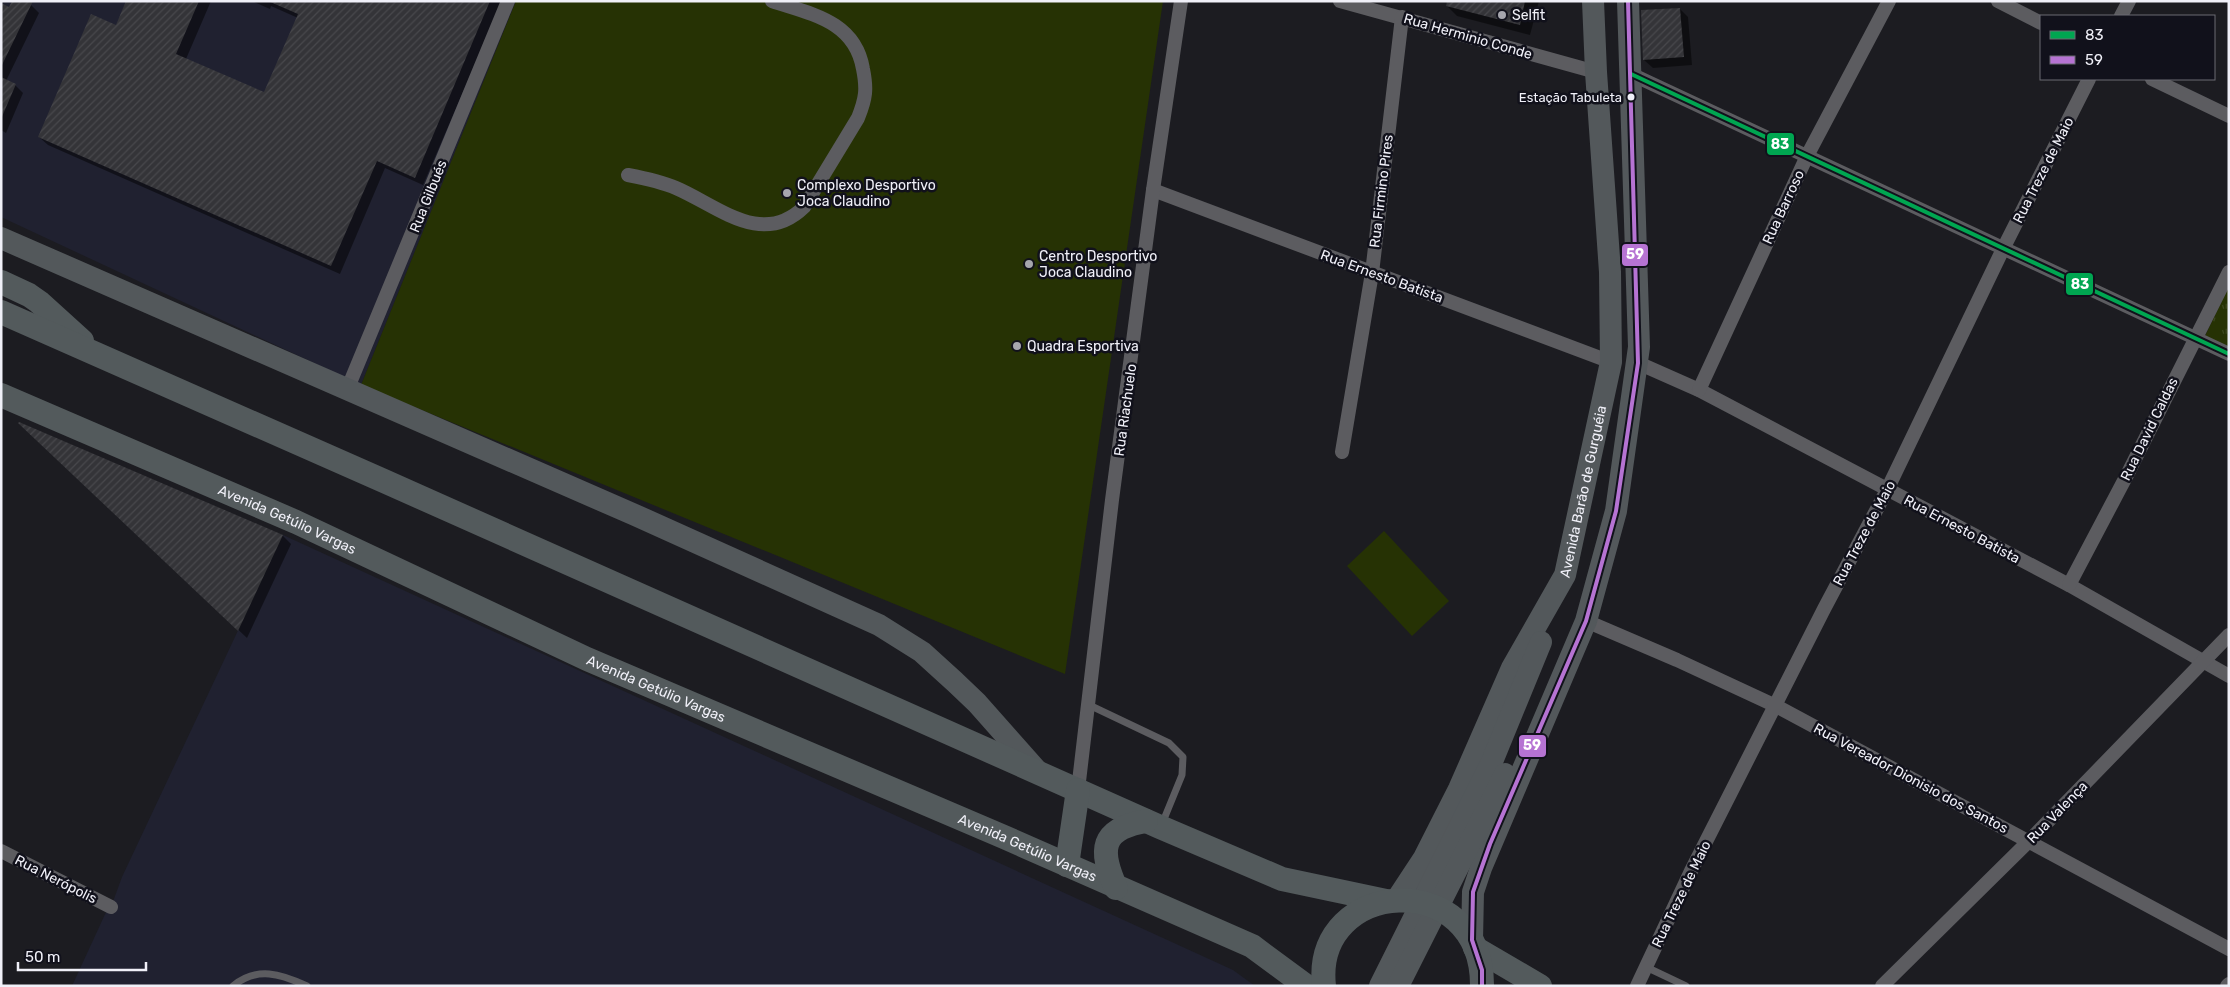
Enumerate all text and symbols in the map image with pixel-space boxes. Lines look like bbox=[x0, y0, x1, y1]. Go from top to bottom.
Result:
place label: Selfit bbox=[1512, 7, 1546, 24]
marker: Selfit bbox=[1496, 9, 1508, 21]
street label: Rua Herminio Conde bbox=[1402, 10, 1534, 63]
legend bbox=[2040, 15, 2215, 80]
text: 83 bbox=[2085, 26, 2104, 44]
text: 59 bbox=[2085, 51, 2103, 69]
place label: Estação Tabuleta bbox=[1519, 90, 1622, 105]
marker: Estação Tabuleta bbox=[1626, 92, 1636, 102]
street label: Rua Treze de Maio bbox=[2009, 114, 2077, 226]
line badge: 83 bbox=[1766, 132, 1795, 156]
street label: Rua Firmino Pires bbox=[1366, 133, 1397, 249]
text: 83 bbox=[1771, 136, 1789, 153]
street label: Rua Gilbués bbox=[406, 157, 451, 235]
street label: Rua Barroso bbox=[1759, 168, 1808, 247]
place label: Complexo Desportivo Joca Claudino bbox=[797, 177, 936, 210]
marker: Complexo Desportivo Joca Claudino bbox=[781, 187, 793, 199]
line badge: 59 bbox=[1621, 243, 1649, 267]
street label: Rua Ernesto Batista bbox=[1318, 246, 1445, 307]
text: 59 bbox=[1626, 246, 1644, 263]
place label: Centro Desportivo Joca Claudino bbox=[1039, 248, 1157, 281]
marker: Centro Desportivo Joca Claudino bbox=[1023, 258, 1035, 270]
line badge: 83 bbox=[2065, 272, 2094, 296]
text: 83 bbox=[2071, 276, 2089, 293]
place label: Quadra Esportiva bbox=[1027, 338, 1139, 355]
marker: Quadra Esportiva bbox=[1011, 340, 1023, 352]
street label: Rua Riachuelo bbox=[1111, 363, 1140, 457]
street label: Rua David Caldas bbox=[2117, 375, 2182, 484]
street label: Avenida Barão de Gurguéia bbox=[1557, 404, 1610, 579]
street label: Rua Treze de Maio bbox=[1830, 478, 1899, 589]
street label: Avenida Getúlio Vargas bbox=[215, 481, 359, 558]
street label: Rua Ernesto Batista bbox=[1901, 492, 2023, 567]
street label: Avenida Getúlio Vargas bbox=[584, 652, 728, 726]
street label: Rua Vereador Dionisio dos Santos bbox=[1811, 720, 2011, 837]
line badge: 59 bbox=[1518, 734, 1547, 758]
text: 59 bbox=[1523, 737, 1541, 754]
street label: Rua Valença bbox=[2024, 778, 2091, 847]
street label: Avenida Getúlio Vargas bbox=[955, 810, 1099, 886]
street label: Rua Treze de Maio bbox=[1648, 838, 1715, 950]
street label: Rua Nerópolis bbox=[12, 851, 100, 907]
scale bar bbox=[18, 940, 145, 972]
text: 50 m bbox=[25, 948, 60, 966]

